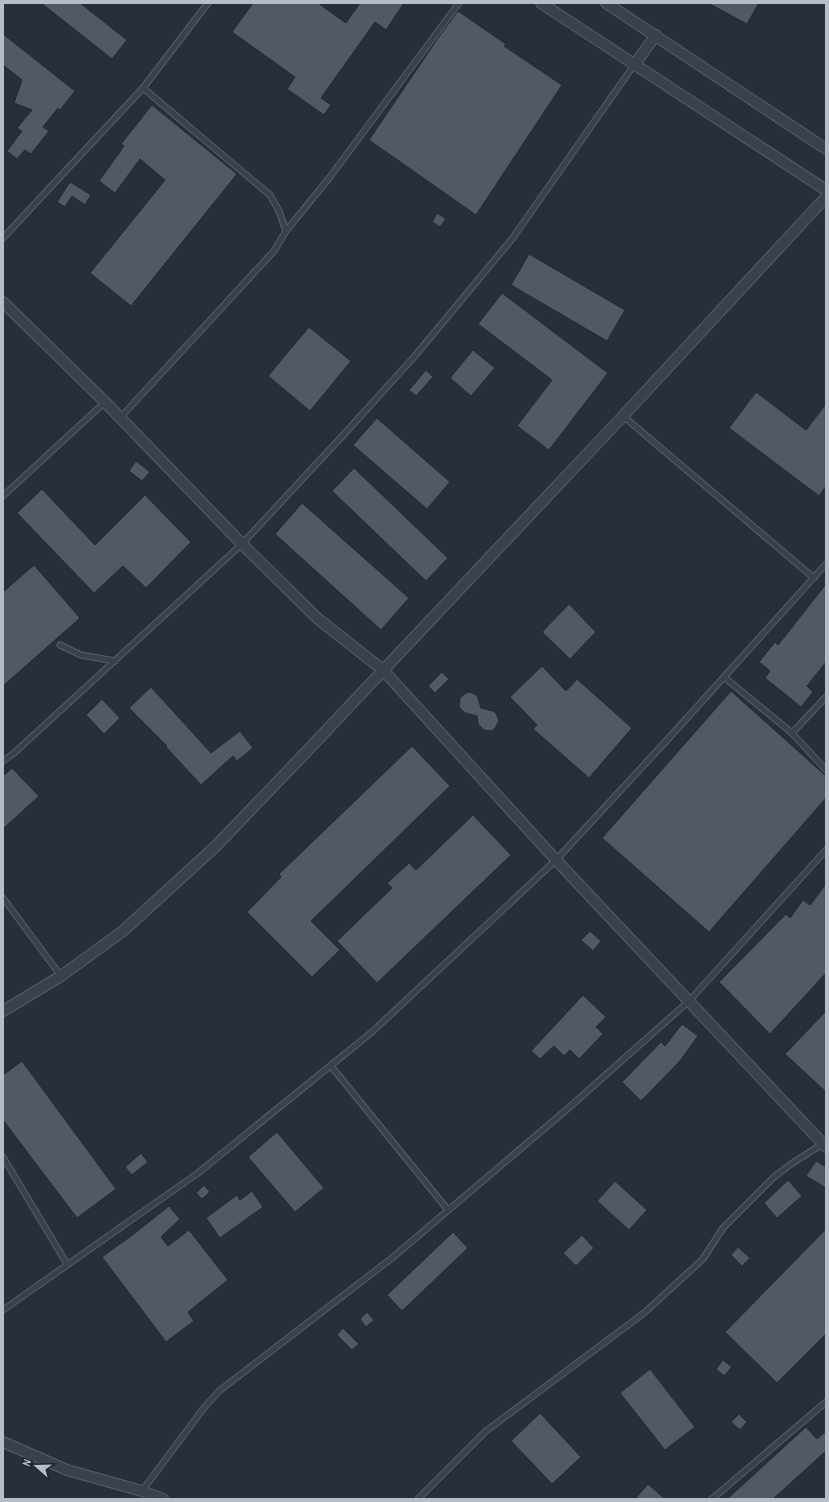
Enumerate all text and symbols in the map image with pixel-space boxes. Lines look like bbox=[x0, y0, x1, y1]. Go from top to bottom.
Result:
north arrow bbox=[16, 1446, 56, 1486]
text: N bbox=[19, 1457, 34, 1468]

